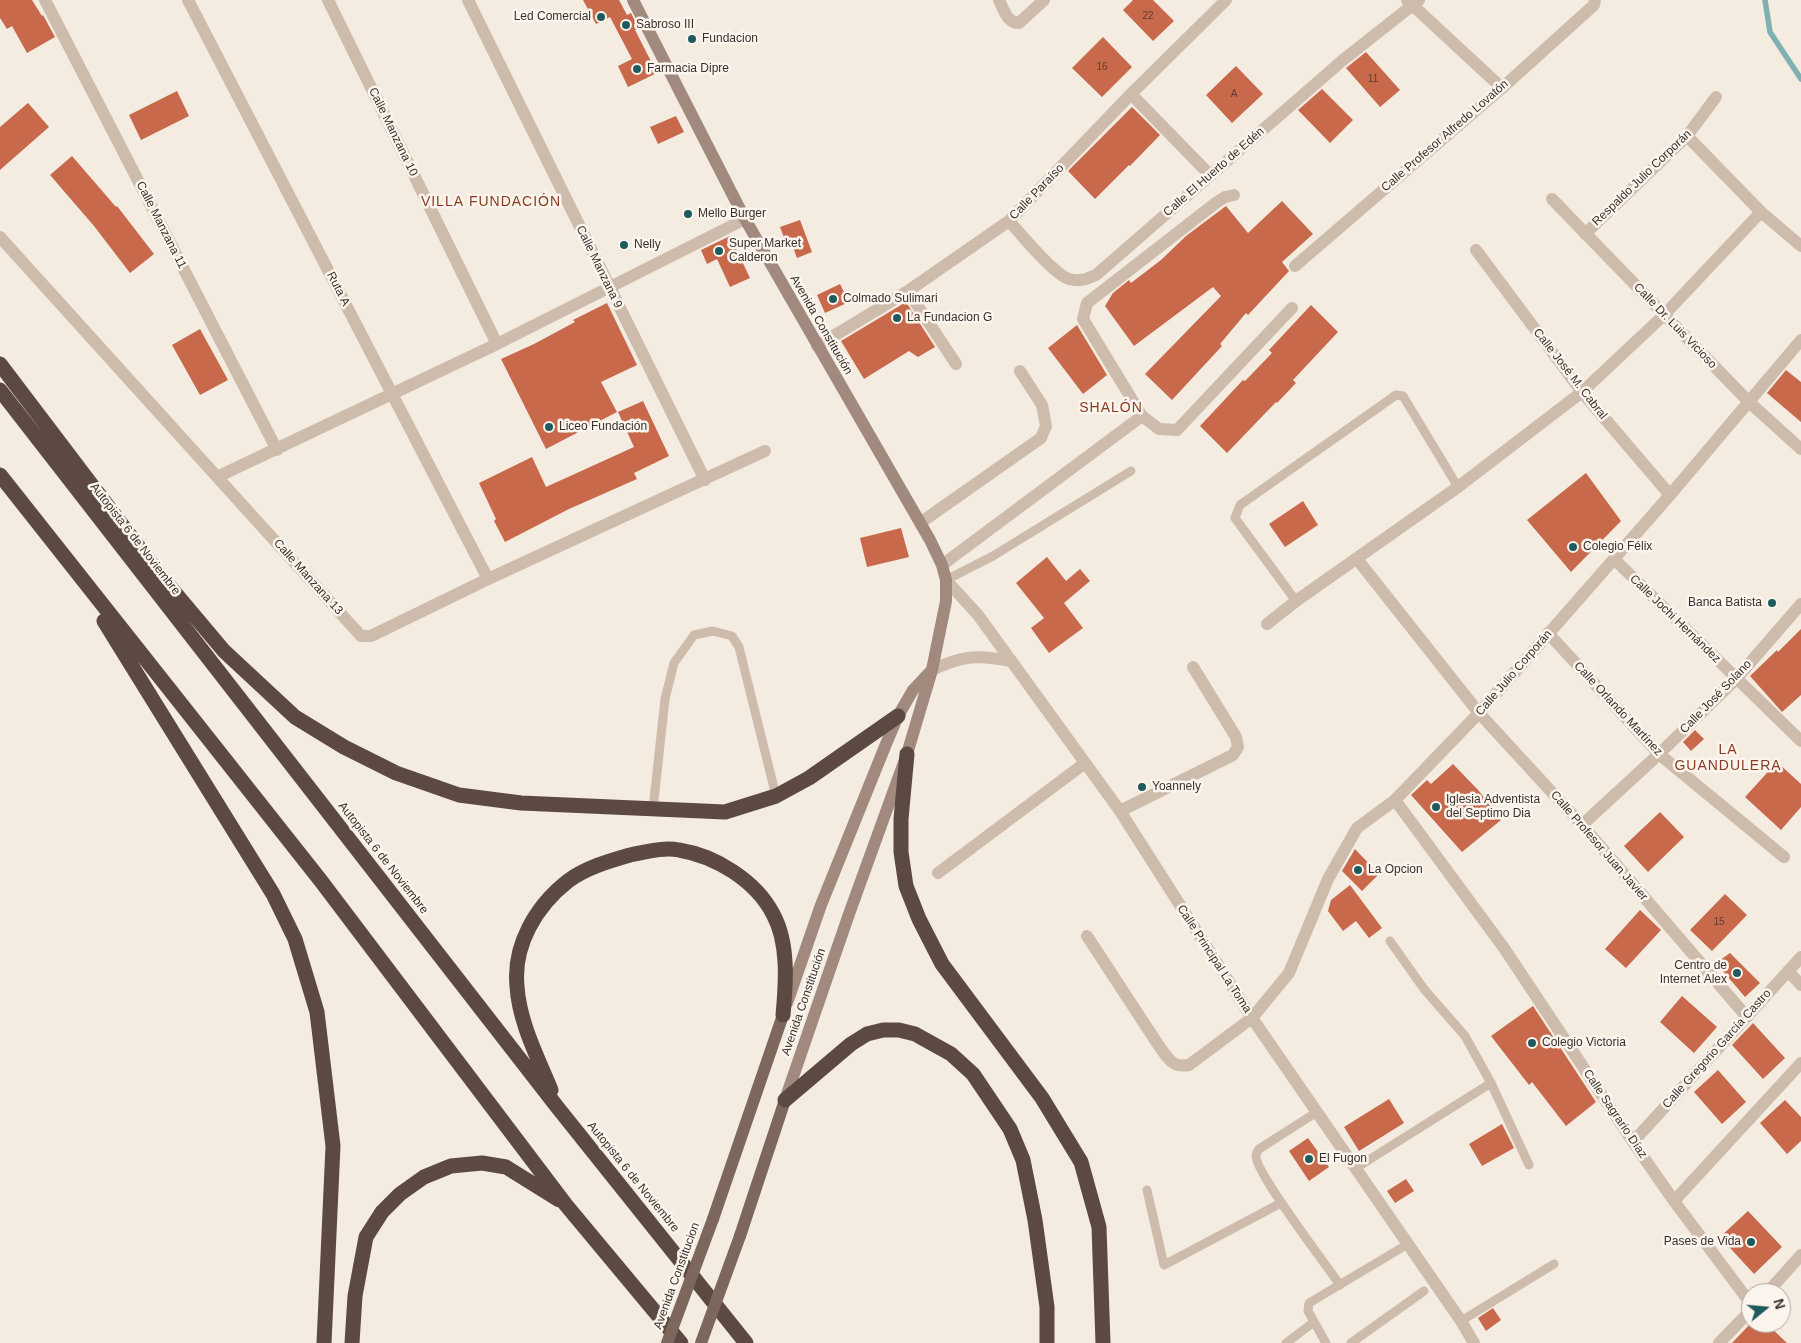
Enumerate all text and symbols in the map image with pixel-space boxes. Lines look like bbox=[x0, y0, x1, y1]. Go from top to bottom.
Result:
place label: Led Comercial bbox=[514, 10, 591, 24]
house number: 22 bbox=[1142, 10, 1154, 22]
marker: Led Comercial bbox=[595, 11, 607, 23]
place label: Sabroso III bbox=[636, 18, 694, 32]
marker: Sabroso III bbox=[620, 19, 632, 31]
place label: Fundacion bbox=[702, 32, 758, 46]
marker: Fundacion bbox=[686, 33, 698, 45]
house number: 16 bbox=[1096, 61, 1108, 73]
place label: Farmacia Dipre bbox=[647, 62, 729, 76]
marker: Farmacia Dipre bbox=[631, 63, 643, 75]
house number: 11 bbox=[1368, 73, 1378, 85]
street label: Calle Profesor Alfredo Lovatón bbox=[1379, 77, 1511, 195]
street label: Calle Manzana 10 bbox=[365, 85, 421, 179]
house number: A bbox=[1231, 88, 1237, 100]
street label: Calle El Huerto de Edén bbox=[1161, 124, 1267, 220]
street label: Respaldo Julio Corporán bbox=[1589, 127, 1695, 229]
street label: Calle Paraíso bbox=[1007, 161, 1067, 223]
street label: Calle Manzana 11 bbox=[133, 179, 189, 271]
district label: VILLA FUNDACIÓN bbox=[419, 194, 563, 210]
place label: Mello Burger bbox=[698, 207, 766, 221]
marker: Mello Burger bbox=[682, 208, 694, 220]
street label: Calle Manzana 9 bbox=[573, 223, 625, 311]
place label: Super Market Calderon bbox=[729, 237, 801, 265]
place label: Nelly bbox=[634, 238, 661, 252]
marker: Nelly bbox=[618, 239, 630, 251]
marker: Super Market Calderon bbox=[713, 245, 725, 257]
street label: Ruta A bbox=[323, 269, 353, 309]
street label: Avenida Constitución bbox=[787, 273, 855, 377]
street label: Calle Dr. Luis Vicioso bbox=[1631, 280, 1719, 372]
place label: Colmado Sulimari bbox=[843, 292, 938, 306]
marker: Colmado Sulimari bbox=[827, 293, 839, 305]
place label: La Fundacion G bbox=[907, 311, 992, 325]
marker: La Fundacion G bbox=[891, 312, 903, 324]
street label: Calle José M. Cabral bbox=[1530, 326, 1610, 422]
district label: SHALÓN bbox=[1078, 400, 1144, 416]
place label: Liceo Fundación bbox=[559, 420, 647, 434]
marker: Liceo Fundación bbox=[543, 421, 555, 433]
street label: Autopista 6 de Noviembre bbox=[87, 480, 183, 598]
street label: Calle Manzana 13 bbox=[270, 536, 346, 618]
place label: Colegio Félix bbox=[1583, 540, 1652, 554]
marker: Colegio Félix bbox=[1567, 541, 1579, 553]
street label: Calle Jochi Hernández bbox=[1627, 572, 1723, 666]
place label: Banca Batista bbox=[1688, 596, 1762, 610]
marker: Banca Batista bbox=[1766, 597, 1778, 609]
street label: Calle Julio Corporán bbox=[1473, 627, 1555, 719]
street label: Calle José Solano bbox=[1677, 657, 1755, 737]
street label: Calle Orlando Martínez bbox=[1571, 659, 1665, 759]
district label: LA GUANDULERA bbox=[1673, 742, 1783, 774]
place label: Yoannely bbox=[1152, 780, 1201, 794]
marker: Yoannely bbox=[1136, 781, 1148, 793]
street label: Calle Profesor Juan Javier bbox=[1547, 788, 1651, 904]
place label: Iglesia Adventista del Septimo Dia bbox=[1446, 793, 1540, 821]
street label: Autopista 6 de Noviembre bbox=[335, 799, 431, 917]
marker: Iglesia Adventista del Septimo Dia bbox=[1430, 801, 1442, 813]
place label: La Opcion bbox=[1368, 863, 1423, 877]
marker: La Opcion bbox=[1352, 864, 1364, 876]
street label: Calle Principal La Toma bbox=[1174, 902, 1254, 1016]
house number: 15 bbox=[1713, 916, 1725, 928]
street label: Avenida Constitución bbox=[779, 946, 829, 1058]
place label: Centro de Internet Alex bbox=[1660, 959, 1727, 987]
marker: Centro de Internet Alex bbox=[1731, 967, 1743, 979]
street label: Calle Gregorio García Castro bbox=[1660, 986, 1774, 1112]
place label: Colegio Victoria bbox=[1542, 1036, 1626, 1050]
marker: Colegio Victoria bbox=[1526, 1037, 1538, 1049]
street label: Calle Sagrario Díaz bbox=[1580, 1067, 1650, 1161]
street label: Autopista 6 de Noviembre bbox=[584, 1119, 682, 1235]
place label: El Fugon bbox=[1319, 1152, 1367, 1166]
marker: El Fugon bbox=[1303, 1153, 1315, 1165]
street label: Avenida Constitucion bbox=[651, 1221, 703, 1331]
place label: Pases de Vida bbox=[1664, 1235, 1741, 1249]
marker: Pases de Vida bbox=[1745, 1236, 1757, 1248]
north arrow bbox=[1741, 1283, 1791, 1333]
text: N bbox=[1770, 1297, 1789, 1311]

